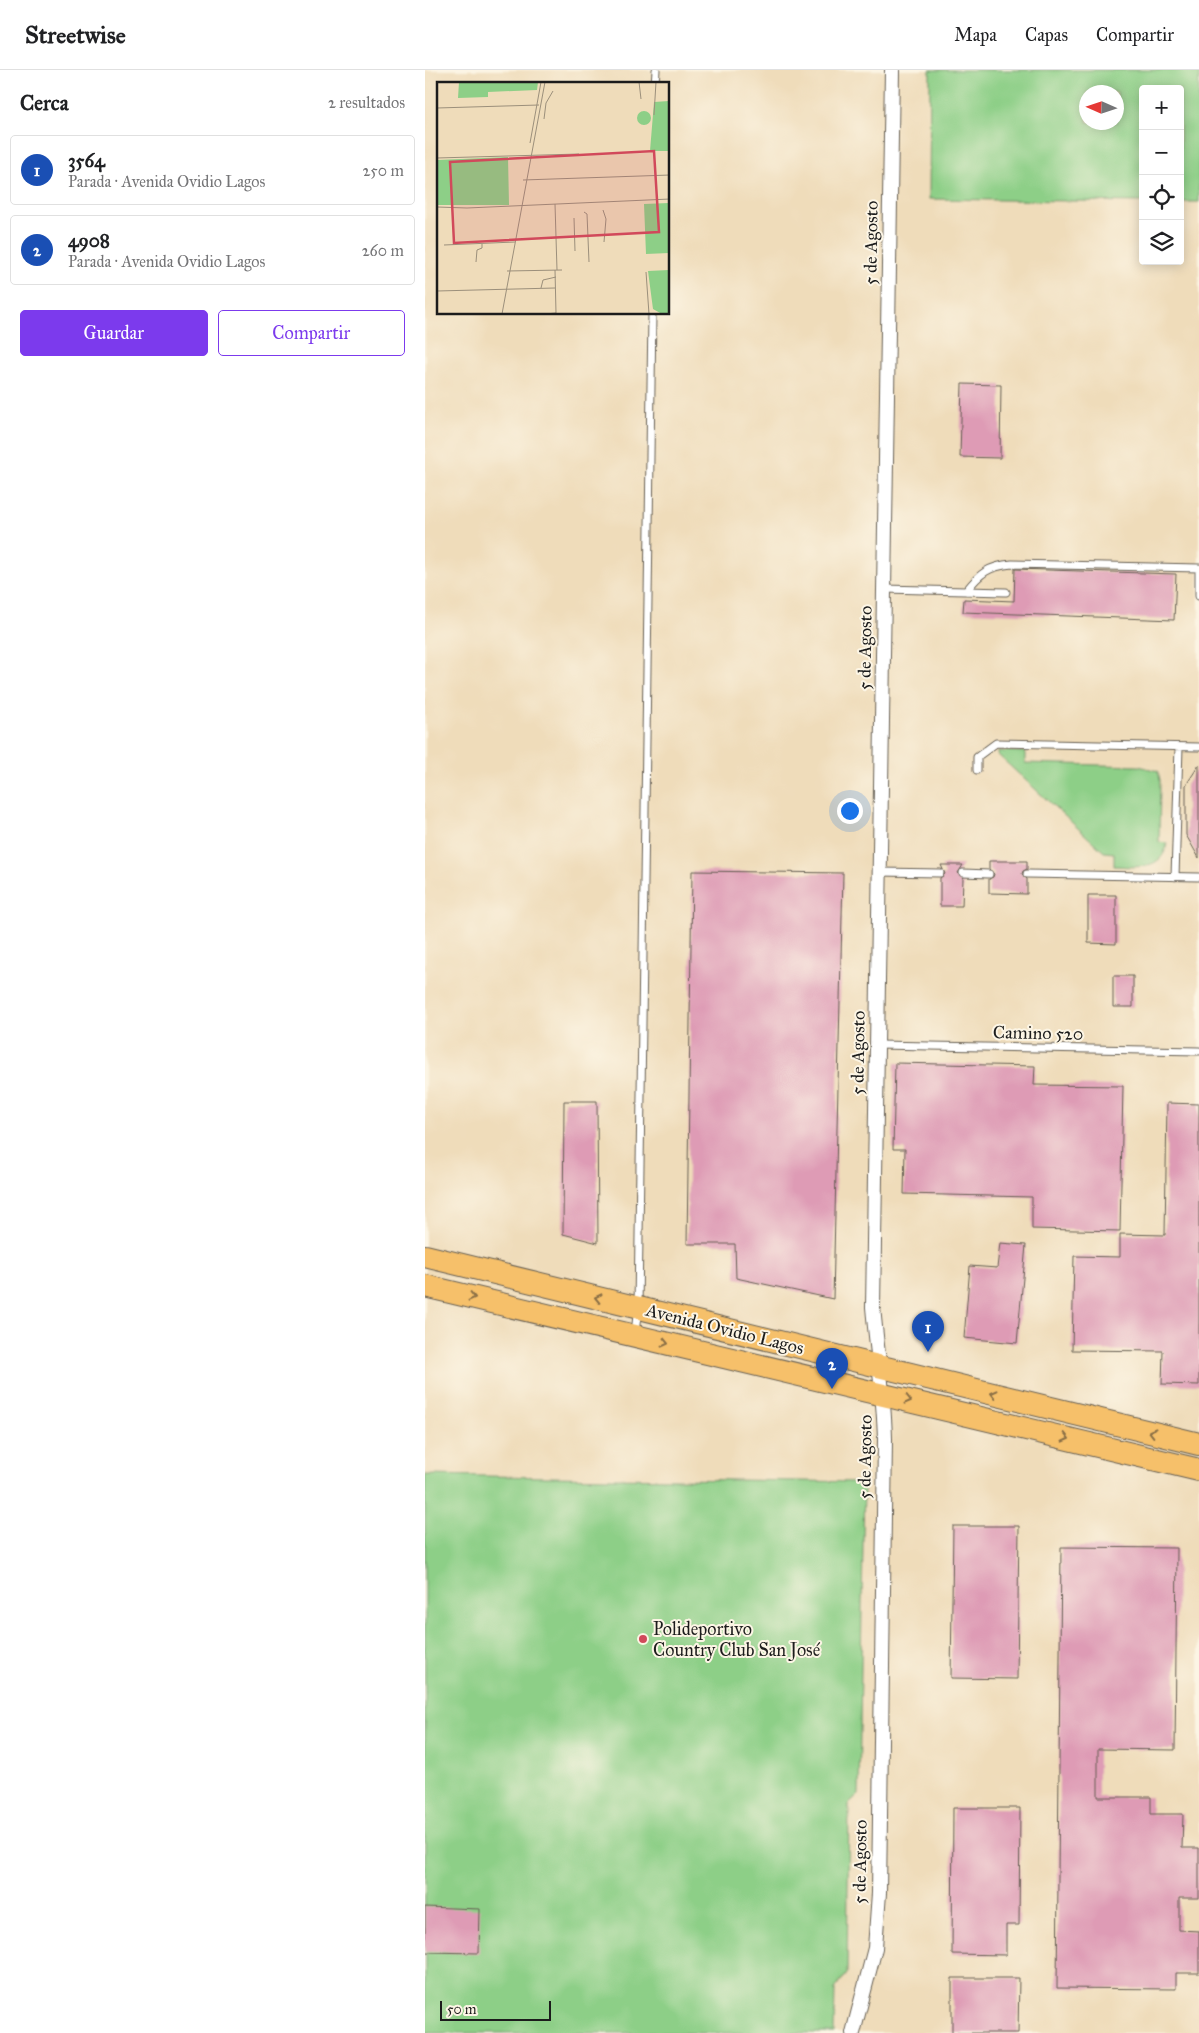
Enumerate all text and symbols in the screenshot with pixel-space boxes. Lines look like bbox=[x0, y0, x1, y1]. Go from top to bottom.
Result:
text: Streetwise bbox=[25, 20, 126, 50]
text: Mapa bbox=[954, 24, 997, 46]
text: Capas bbox=[1025, 24, 1068, 46]
text: Compartir bbox=[1096, 24, 1174, 46]
inset map bbox=[437, 82, 670, 315]
north arrow bbox=[1079, 85, 1124, 130]
map controls bbox=[1139, 85, 1184, 265]
button: + bbox=[1139, 85, 1184, 130]
text: Cerca bbox=[20, 90, 69, 116]
text: 2 resultados bbox=[328, 93, 405, 112]
button: − bbox=[1139, 130, 1184, 175]
text: 3564 bbox=[68, 149, 105, 172]
text: 1 bbox=[34, 161, 40, 180]
text: 250 m bbox=[363, 161, 404, 180]
text: Parada · Avenida Ovidio Lagos bbox=[68, 172, 265, 191]
button: locate bbox=[1139, 175, 1184, 220]
street label: 5 de Agosto bbox=[859, 201, 884, 285]
button: layers bbox=[1139, 220, 1184, 265]
text: 4908 bbox=[68, 229, 110, 252]
text: 2 bbox=[33, 241, 41, 260]
text: 260 m bbox=[362, 241, 404, 260]
text: Parada · Avenida Ovidio Lagos bbox=[68, 252, 265, 271]
button: Guardar bbox=[20, 310, 208, 356]
button: Compartir bbox=[218, 310, 405, 356]
street label: 5 de Agosto bbox=[853, 606, 878, 690]
your location bbox=[837, 798, 863, 824]
street label: 5 de Agosto bbox=[846, 1011, 871, 1095]
street label: Camino 520 bbox=[993, 1021, 1083, 1045]
one-way arrow bbox=[468, 1291, 477, 1302]
one-way arrow bbox=[593, 1293, 602, 1304]
street label: Avenida Ovidio Lagos bbox=[643, 1299, 806, 1360]
pin: 1 bbox=[912, 1311, 944, 1352]
one-way arrow bbox=[660, 1337, 669, 1348]
pin: 2 bbox=[816, 1348, 848, 1389]
one-way arrow bbox=[989, 1389, 998, 1400]
one-way arrow bbox=[903, 1394, 912, 1405]
street label: 5 de Agosto bbox=[853, 1415, 878, 1499]
one-way arrow bbox=[1147, 1427, 1156, 1438]
one-way arrow bbox=[1061, 1432, 1070, 1443]
place label: Polideportivo Country Club San José bbox=[653, 1618, 821, 1662]
marker: Polideportivo Country Club San José bbox=[637, 1633, 649, 1645]
street label: 5 de Agosto bbox=[848, 1820, 873, 1904]
scale bar bbox=[440, 1998, 551, 2021]
text: 50 m bbox=[447, 2001, 476, 2018]

